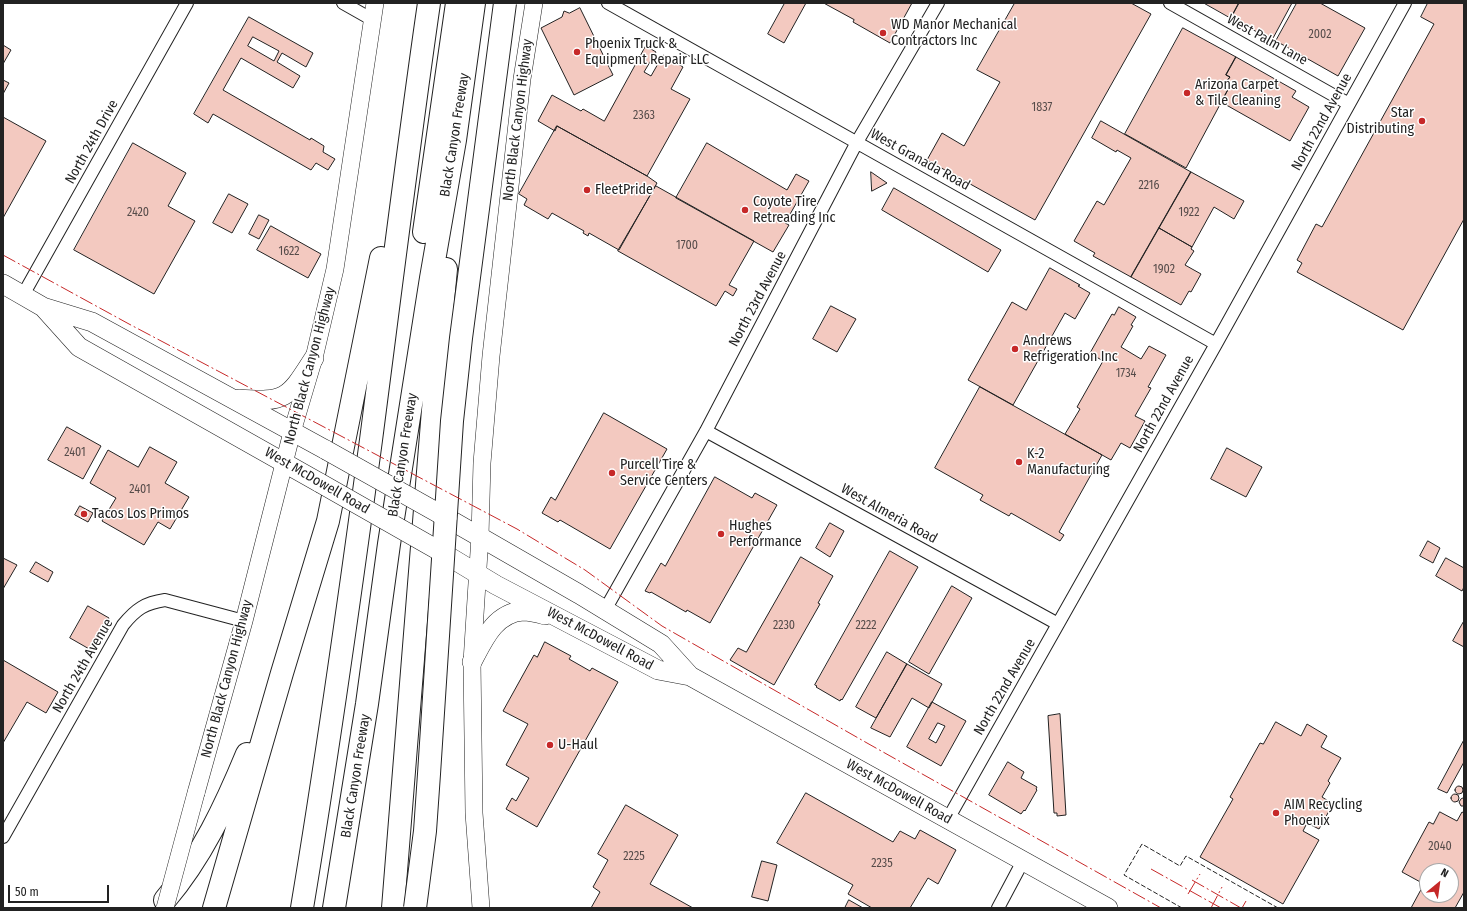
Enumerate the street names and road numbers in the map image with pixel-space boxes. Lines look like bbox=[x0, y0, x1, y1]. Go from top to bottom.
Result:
street label: West Palm Lane bbox=[1224, 11, 1310, 69]
street label: North Black Canyon Highway bbox=[500, 38, 536, 202]
street label: North 22nd Avenue bbox=[1288, 70, 1356, 174]
street label: Black Canyon Freeway bbox=[437, 72, 473, 198]
street label: North 24th Drive bbox=[62, 97, 122, 187]
street label: West Granada Road bbox=[867, 126, 973, 194]
street label: North 23rd Avenue bbox=[726, 248, 790, 350]
street label: North Black Canyon Highway bbox=[281, 285, 339, 447]
street label: North 22nd Avenue bbox=[1130, 352, 1198, 456]
street label: Black Canyon Freeway bbox=[385, 392, 421, 518]
street label: West McDowell Road bbox=[262, 444, 372, 518]
street label: West Almeria Road bbox=[838, 481, 940, 547]
street label: North Black Canyon Highway bbox=[198, 598, 256, 760]
street label: West McDowell Road bbox=[544, 604, 656, 674]
street label: North 24th Avenue bbox=[49, 616, 117, 716]
street label: North 22nd Avenue bbox=[971, 636, 1039, 738]
street label: Black Canyon Freeway bbox=[338, 713, 374, 839]
street label: West McDowell Road bbox=[843, 756, 955, 828]

